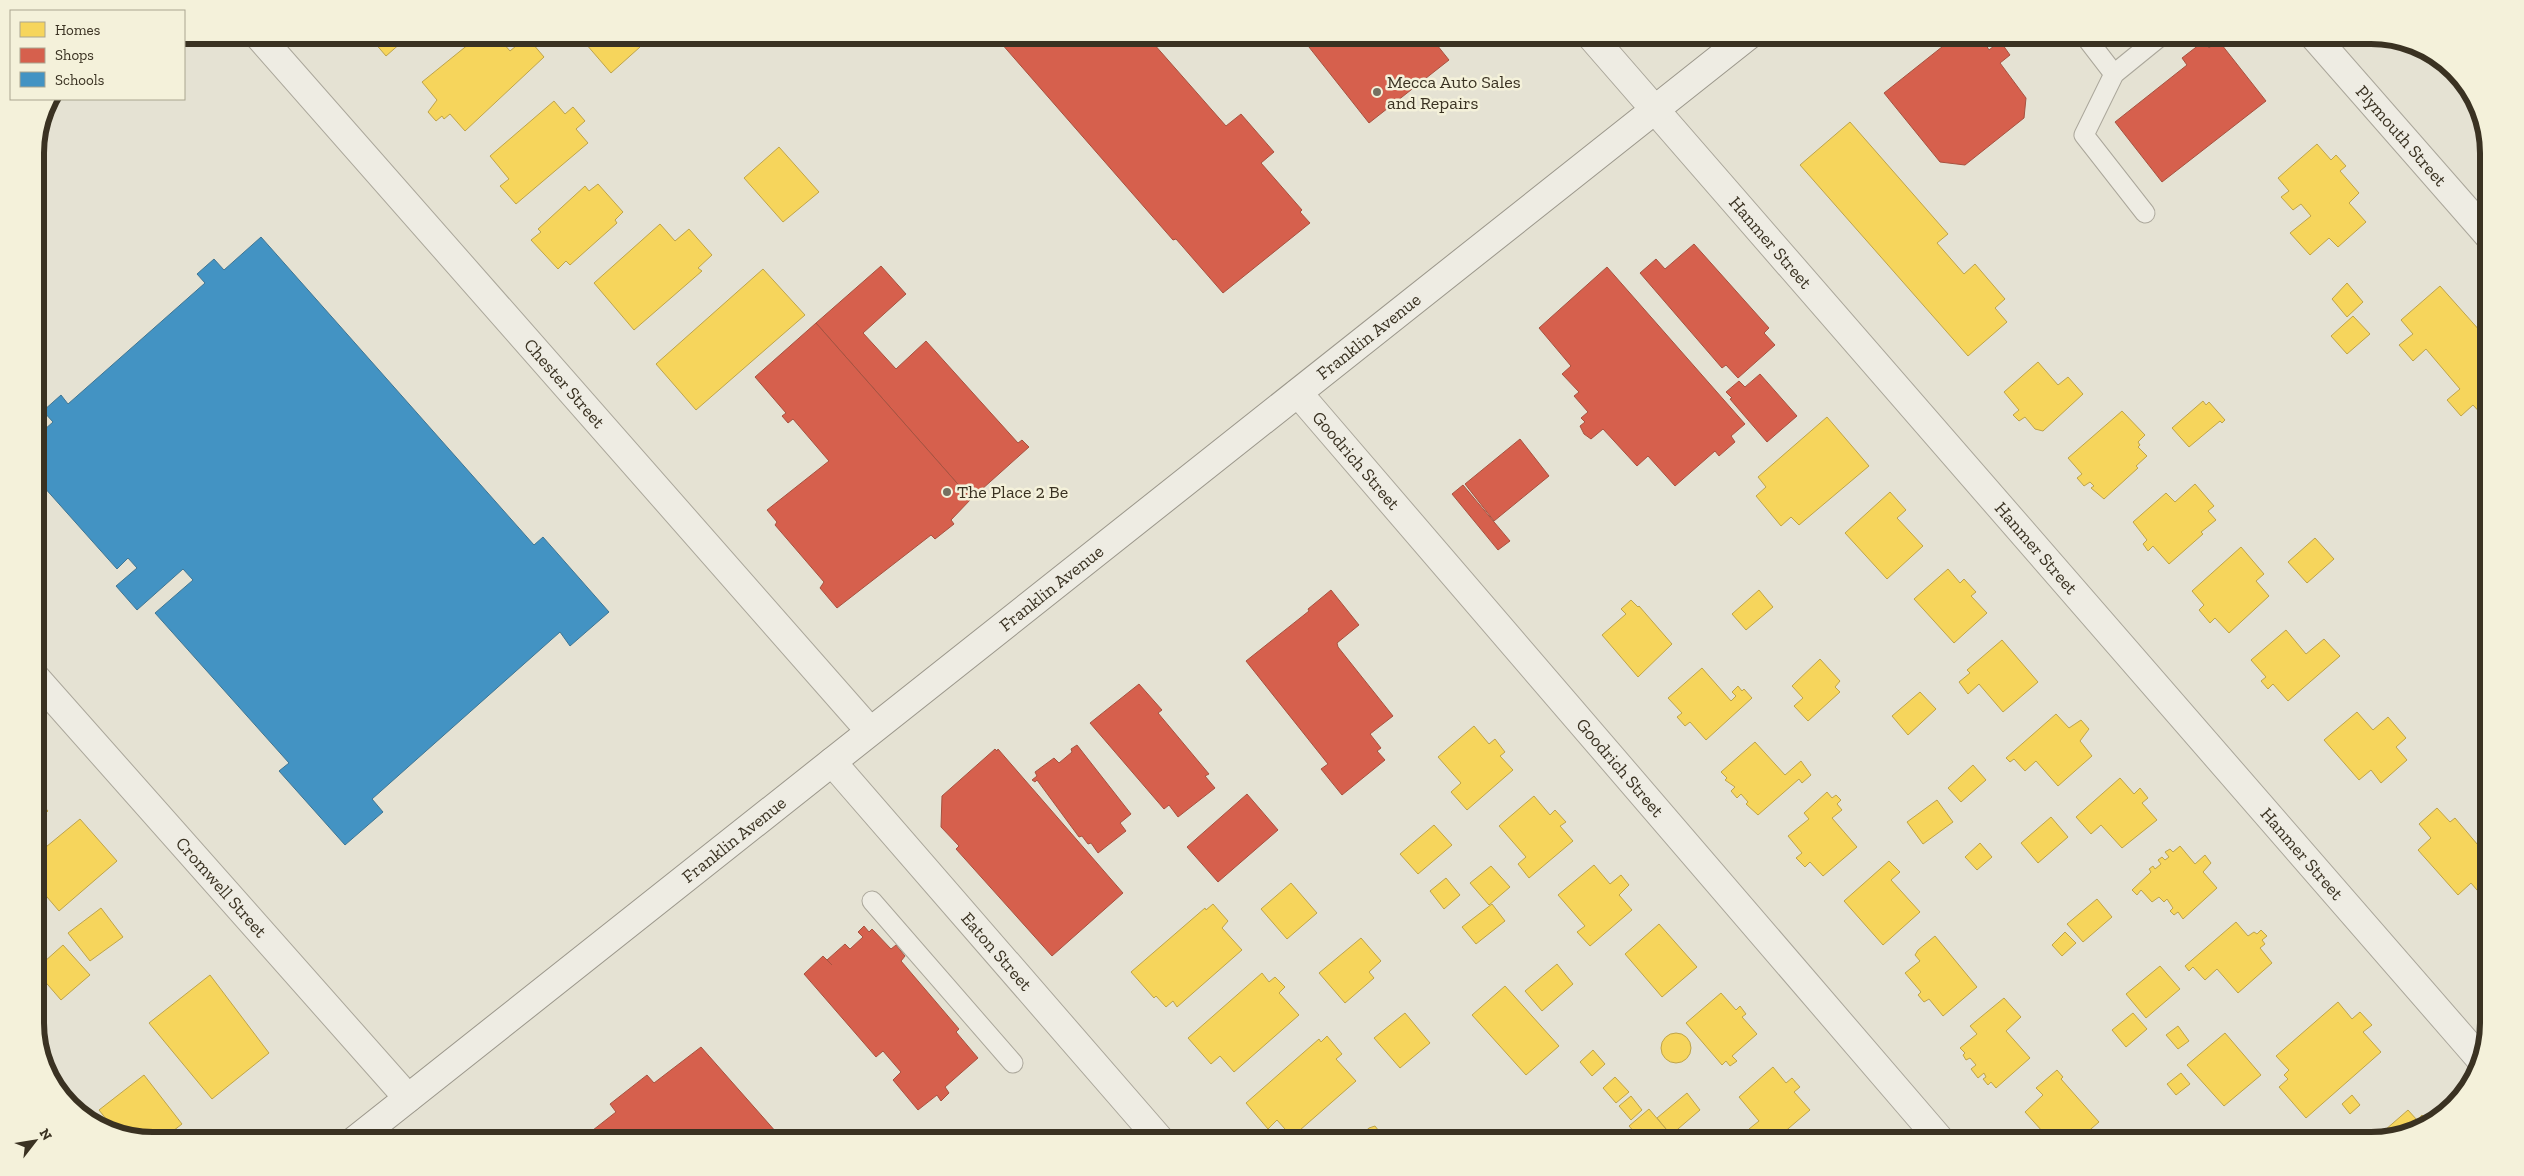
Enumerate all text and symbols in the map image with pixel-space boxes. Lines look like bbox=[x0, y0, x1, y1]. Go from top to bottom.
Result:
legend bbox=[10, 10, 185, 100]
text: Homes bbox=[55, 21, 100, 39]
text: Shops bbox=[55, 46, 94, 64]
text: Schools bbox=[55, 71, 104, 89]
place label: Mecca Auto Sales and Repairs bbox=[1387, 71, 1521, 114]
street label: Plymouth Street bbox=[2351, 81, 2452, 191]
marker: Mecca Auto Sales and Repairs bbox=[1371, 86, 1383, 98]
street label: Hanmer Street bbox=[1724, 192, 1817, 294]
street label: Franklin Avenue bbox=[1312, 288, 1425, 384]
street label: Chester Street bbox=[519, 334, 610, 433]
street label: Goodrich Street bbox=[1308, 407, 1405, 515]
place label: The Place 2 Be bbox=[957, 481, 1068, 503]
marker: The Place 2 Be bbox=[941, 486, 953, 498]
street label: Hanmer Street bbox=[1990, 497, 2082, 599]
street label: Franklin Avenue bbox=[995, 540, 1108, 636]
street label: Goodrich Street bbox=[1572, 714, 1669, 822]
street label: Franklin Avenue bbox=[678, 792, 791, 888]
street label: Hanmer Street bbox=[2256, 803, 2348, 905]
street label: Cromwell Street bbox=[171, 833, 272, 942]
street label: Eaton Street bbox=[956, 908, 1037, 996]
north arrow bbox=[10, 1116, 60, 1166]
text: N bbox=[36, 1126, 56, 1144]

